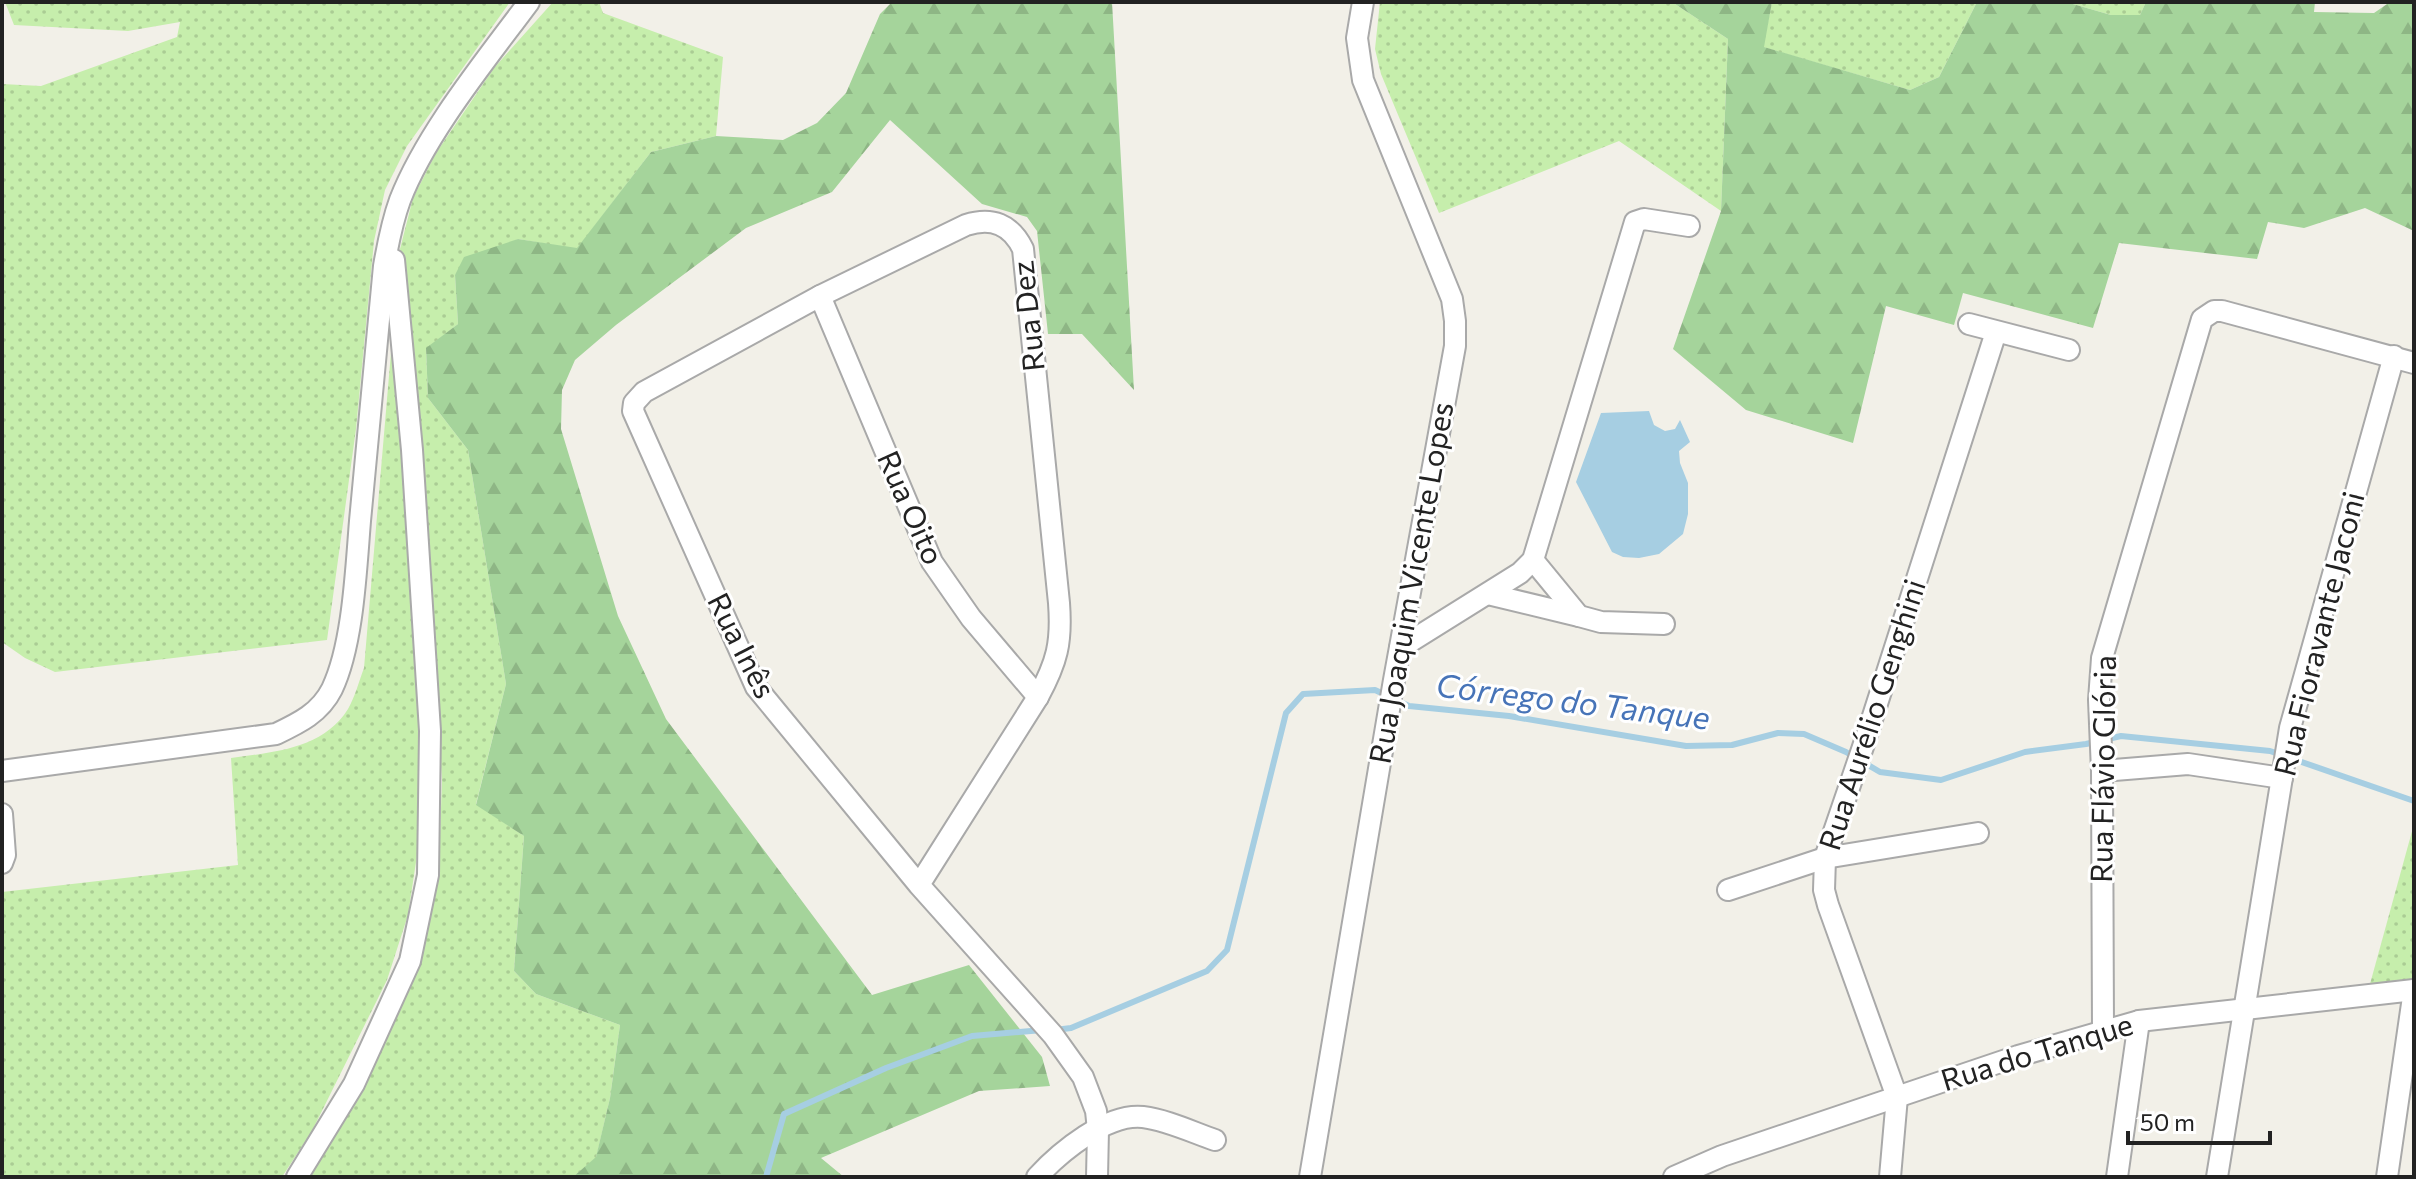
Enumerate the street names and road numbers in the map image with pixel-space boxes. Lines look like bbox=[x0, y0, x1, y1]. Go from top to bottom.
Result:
street label: Rua Dez bbox=[1002, 259, 1051, 373]
street label: Rua Joaquim Vicente Lopes bbox=[1359, 399, 1460, 766]
street label: Rua Oito bbox=[871, 444, 954, 569]
street label: Rua Fioravante Jaconi bbox=[2264, 487, 2371, 779]
street label: Rua Aurélio Genghini bbox=[1809, 574, 1932, 854]
street label: Rua Inês bbox=[701, 586, 785, 704]
street label: Rua Flávio Glória bbox=[2081, 655, 2122, 883]
street label: Rua do Tanque bbox=[1936, 1004, 2137, 1097]

